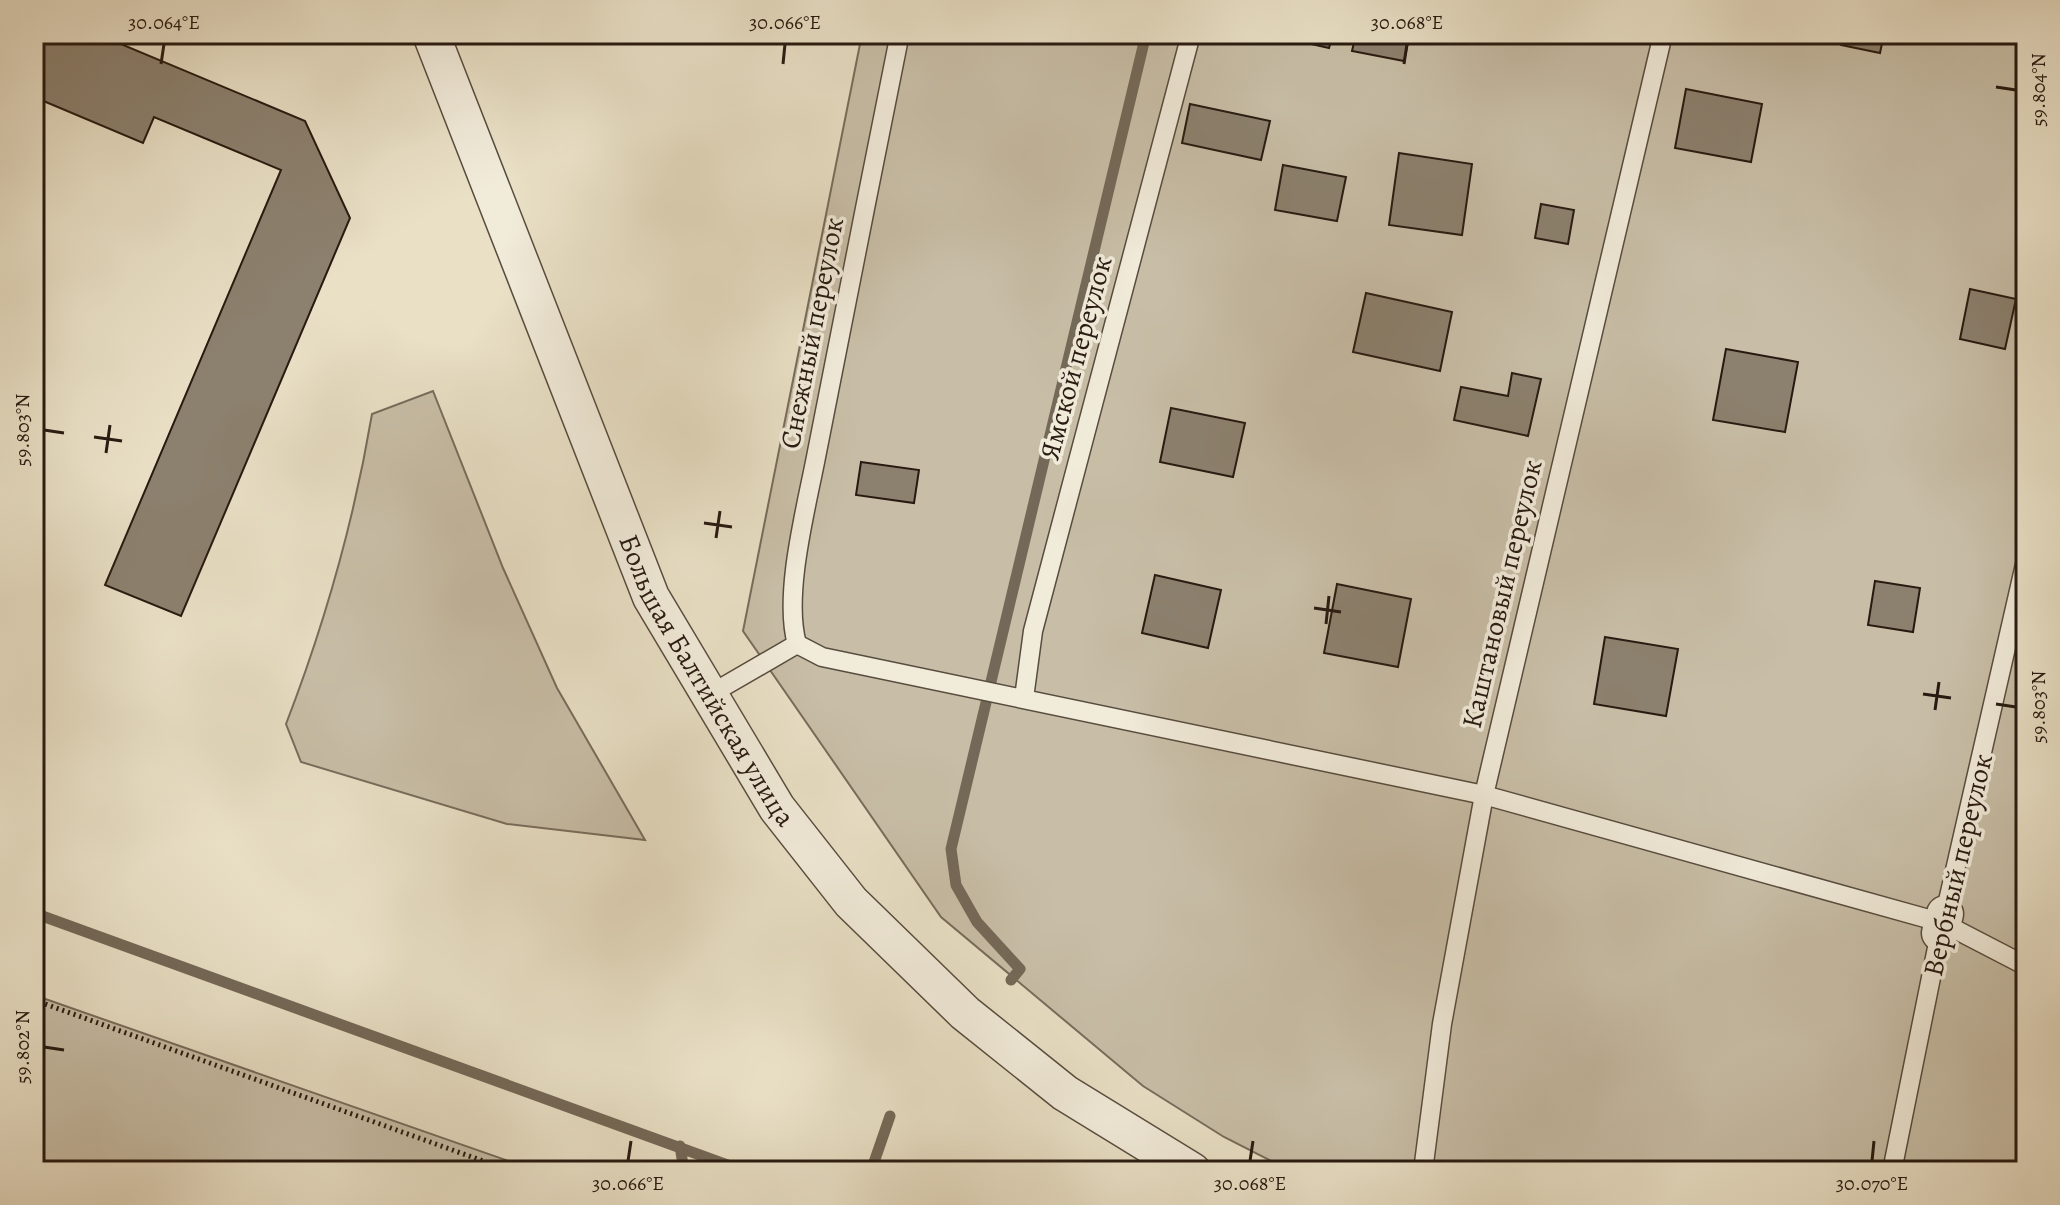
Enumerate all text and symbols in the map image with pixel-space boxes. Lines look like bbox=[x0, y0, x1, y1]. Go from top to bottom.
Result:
text: 30.064°E bbox=[128, 9, 200, 36]
text: 30.066°E bbox=[749, 9, 821, 36]
text: 30.068°E bbox=[1371, 9, 1443, 36]
text: 59.804°N bbox=[2025, 53, 2052, 127]
street label: Снежный переулок bbox=[771, 214, 853, 452]
street label: Ямской переулок bbox=[1031, 252, 1121, 464]
text: 59.803°N bbox=[9, 394, 36, 466]
street label: Каштановый переулок bbox=[1453, 456, 1551, 732]
street label: Большая Балтийская улица bbox=[609, 529, 804, 835]
text: 59.803°N bbox=[2025, 671, 2052, 743]
street label: Вербный переулок bbox=[1914, 750, 2002, 980]
text: 59.802°N bbox=[9, 1010, 36, 1084]
text: 30.066°E bbox=[592, 1170, 664, 1197]
text: 30.068°E bbox=[1214, 1170, 1286, 1197]
text: 30.070°E bbox=[1836, 1170, 1908, 1197]

